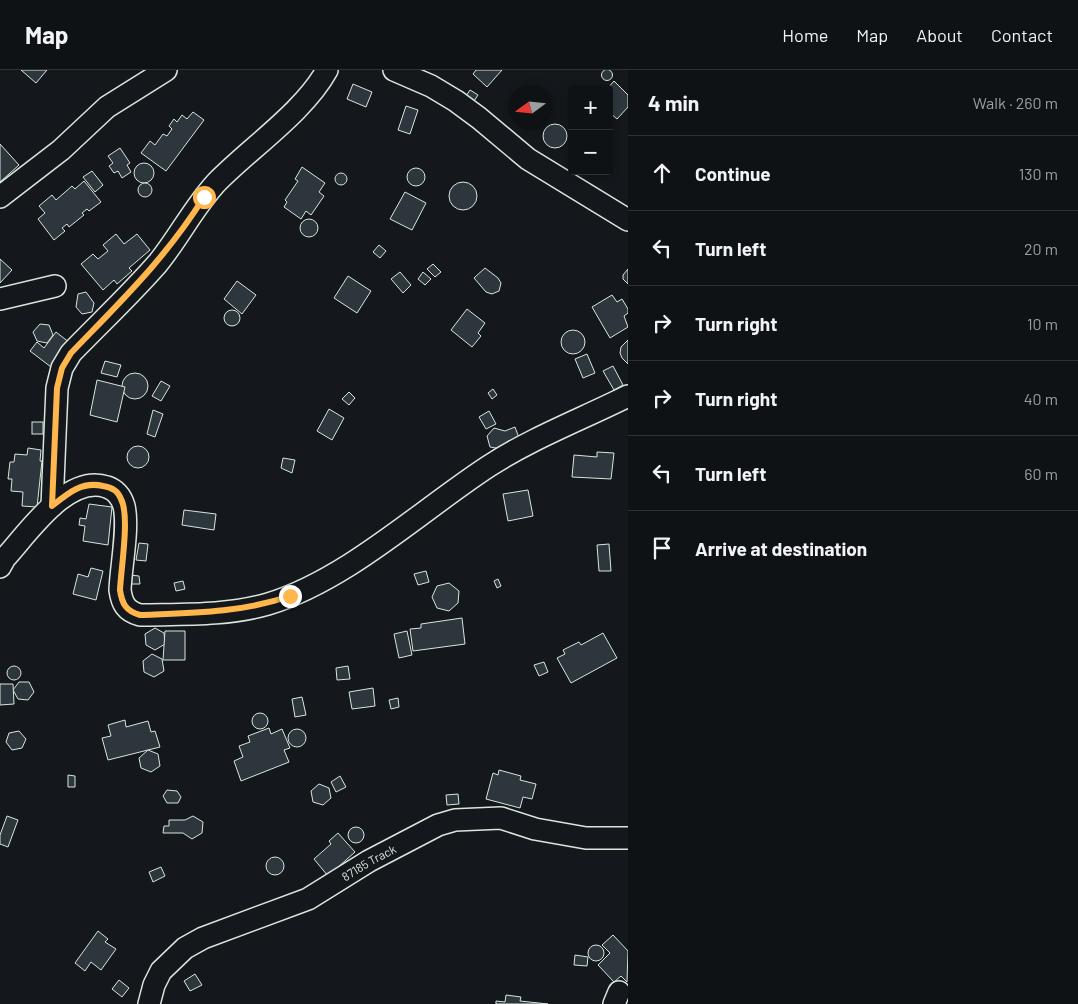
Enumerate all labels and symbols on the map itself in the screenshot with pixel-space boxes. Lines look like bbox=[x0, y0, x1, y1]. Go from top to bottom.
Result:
north arrow bbox=[508, 85, 553, 130]
route start bbox=[193, 186, 216, 209]
route end bbox=[279, 585, 302, 608]
street label: 87185 Track bbox=[339, 841, 398, 883]

